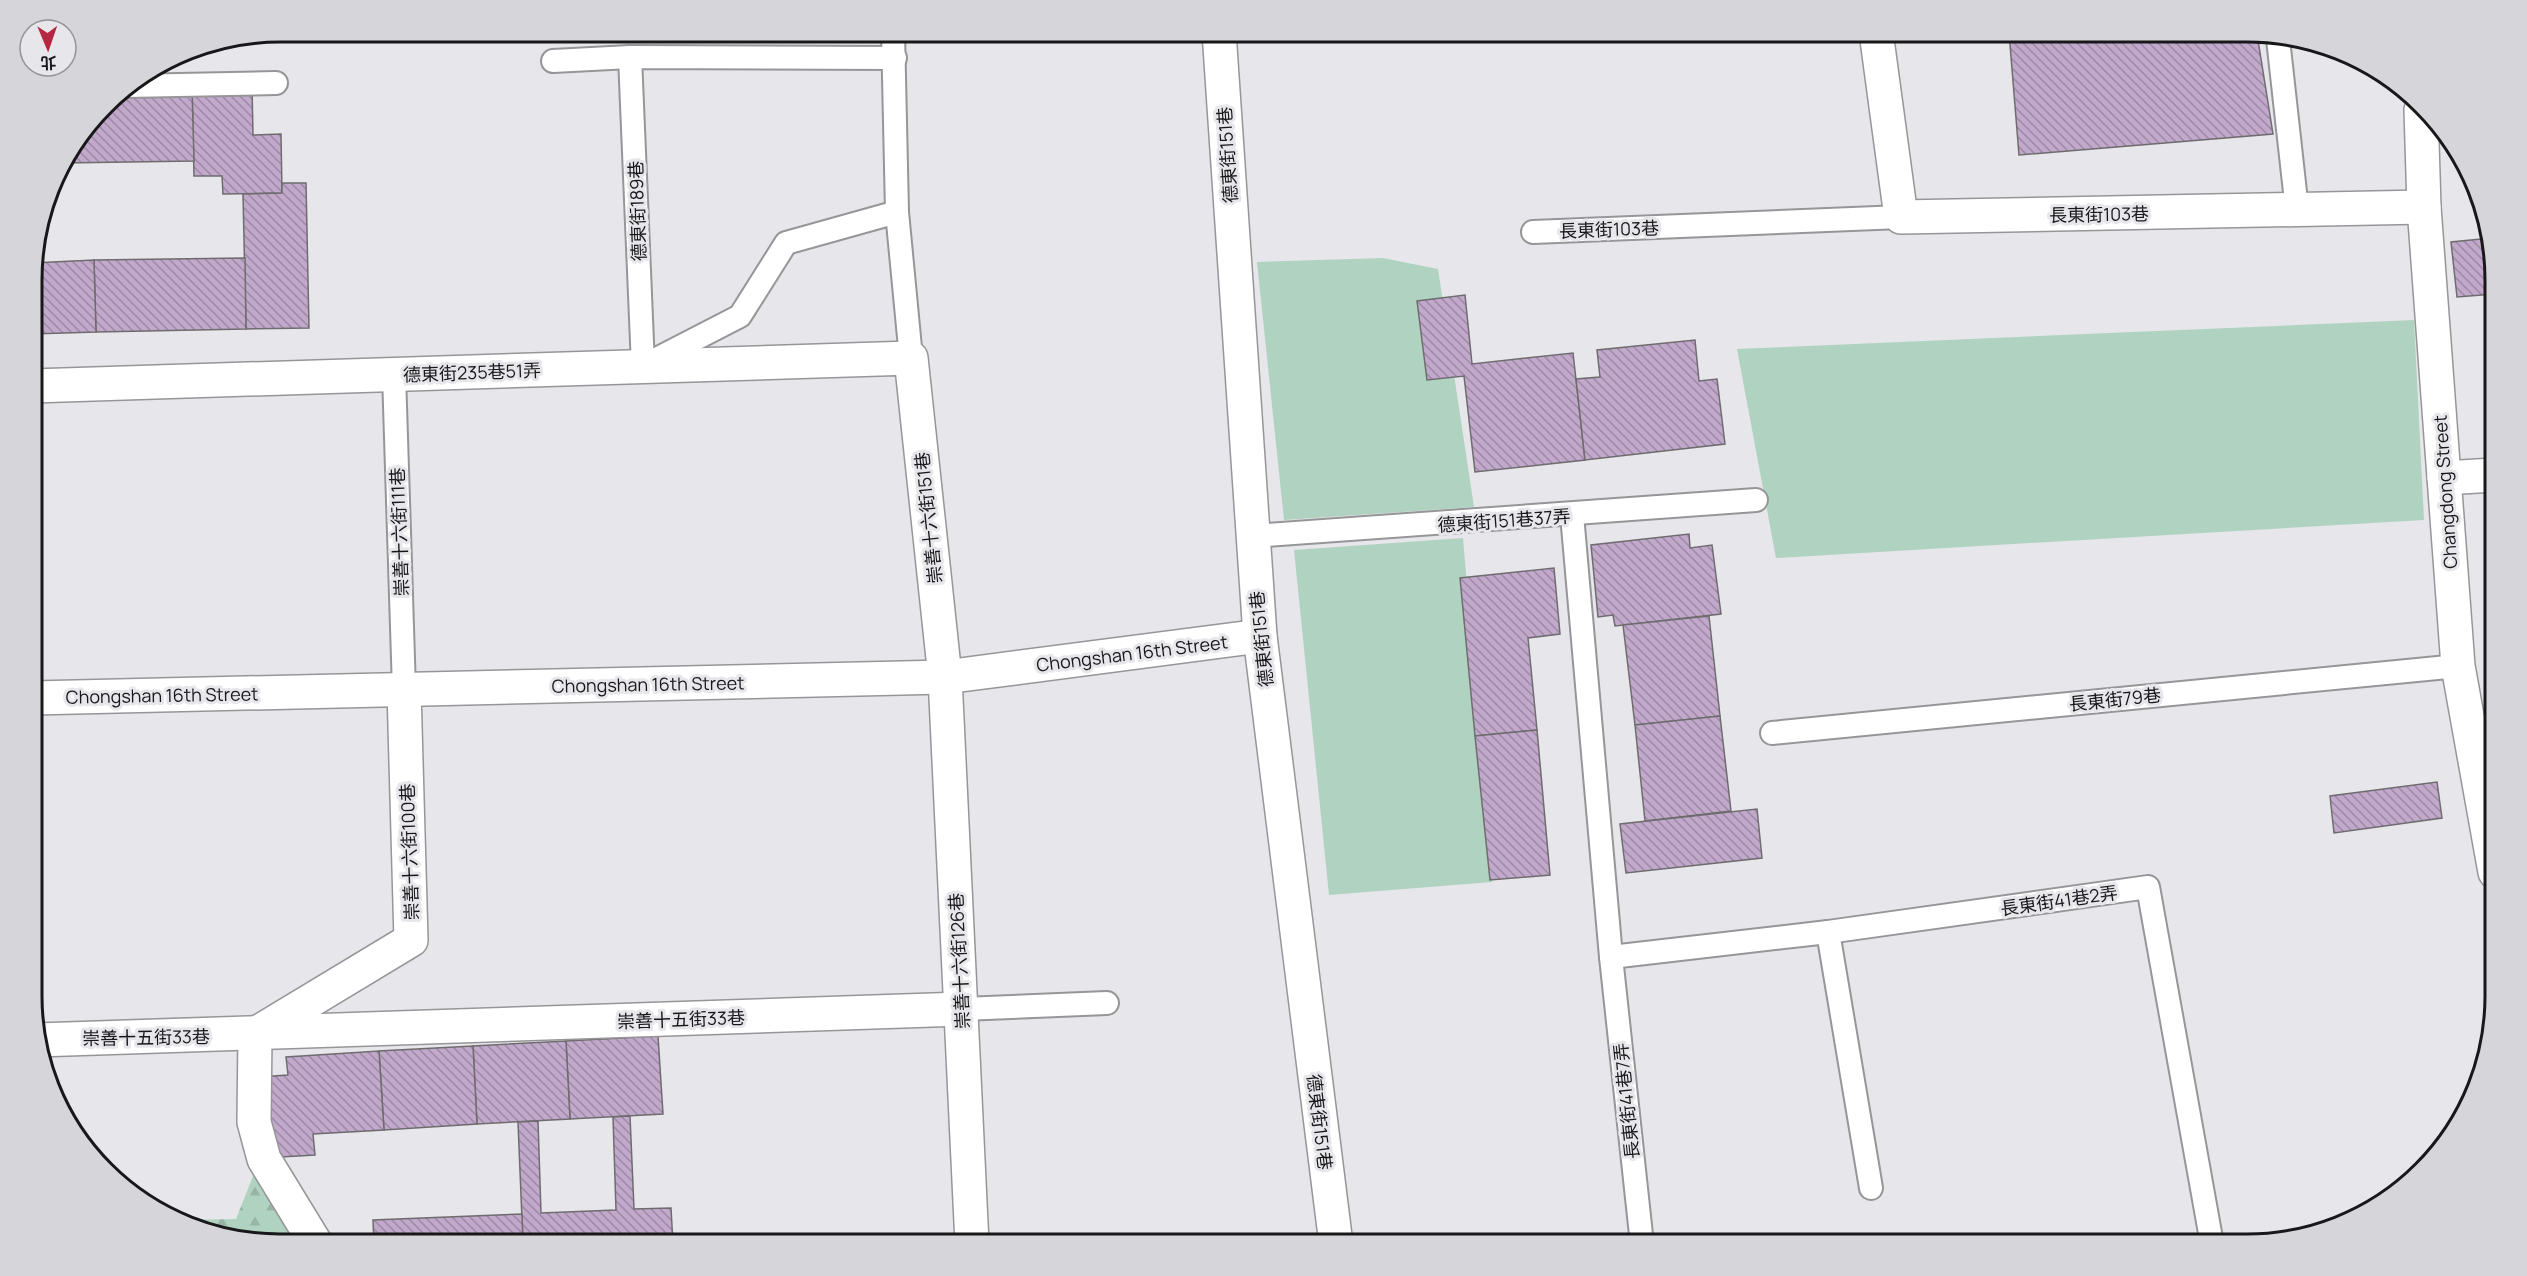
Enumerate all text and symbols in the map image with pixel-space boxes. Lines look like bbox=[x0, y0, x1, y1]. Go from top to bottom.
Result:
north arrow bbox=[18, 18, 78, 78]
text: 北 bbox=[40, 52, 57, 74]
street label: 德東街151巷 bbox=[1212, 106, 1242, 204]
street label: 德東街189巷 bbox=[623, 160, 651, 262]
street label: 長東街103巷 bbox=[2049, 201, 2149, 227]
street label: 長東街103巷 bbox=[1559, 215, 1659, 243]
street label: 德東街235巷51弄 bbox=[403, 358, 541, 386]
street label: Changdong Street bbox=[2428, 414, 2462, 570]
street label: 崇善十六街151巷 bbox=[909, 451, 947, 585]
street label: 崇善十六街111巷 bbox=[385, 467, 413, 597]
street label: 德東街151巷37弄 bbox=[1437, 503, 1571, 537]
street label: 德東街151巷 bbox=[1244, 590, 1278, 688]
street label: Chongshan 16th Street bbox=[1035, 629, 1229, 677]
street label: Chongshan 16th Street bbox=[552, 670, 744, 698]
street label: Chongshan 16th Street bbox=[66, 681, 258, 709]
street label: 長東街79巷 bbox=[2068, 682, 2162, 716]
street label: 崇善十六街100巷 bbox=[395, 783, 423, 921]
street label: 長東街41巷2弄 bbox=[1999, 880, 2119, 920]
street label: 崇善十六街126巷 bbox=[943, 892, 975, 1030]
street label: 崇善十五街33巷 bbox=[617, 1005, 745, 1033]
street label: 崇善十五街33巷 bbox=[82, 1024, 210, 1050]
street label: 長東街41巷7弄 bbox=[1608, 1042, 1644, 1160]
street label: 德東街151巷 bbox=[1302, 1073, 1338, 1171]

